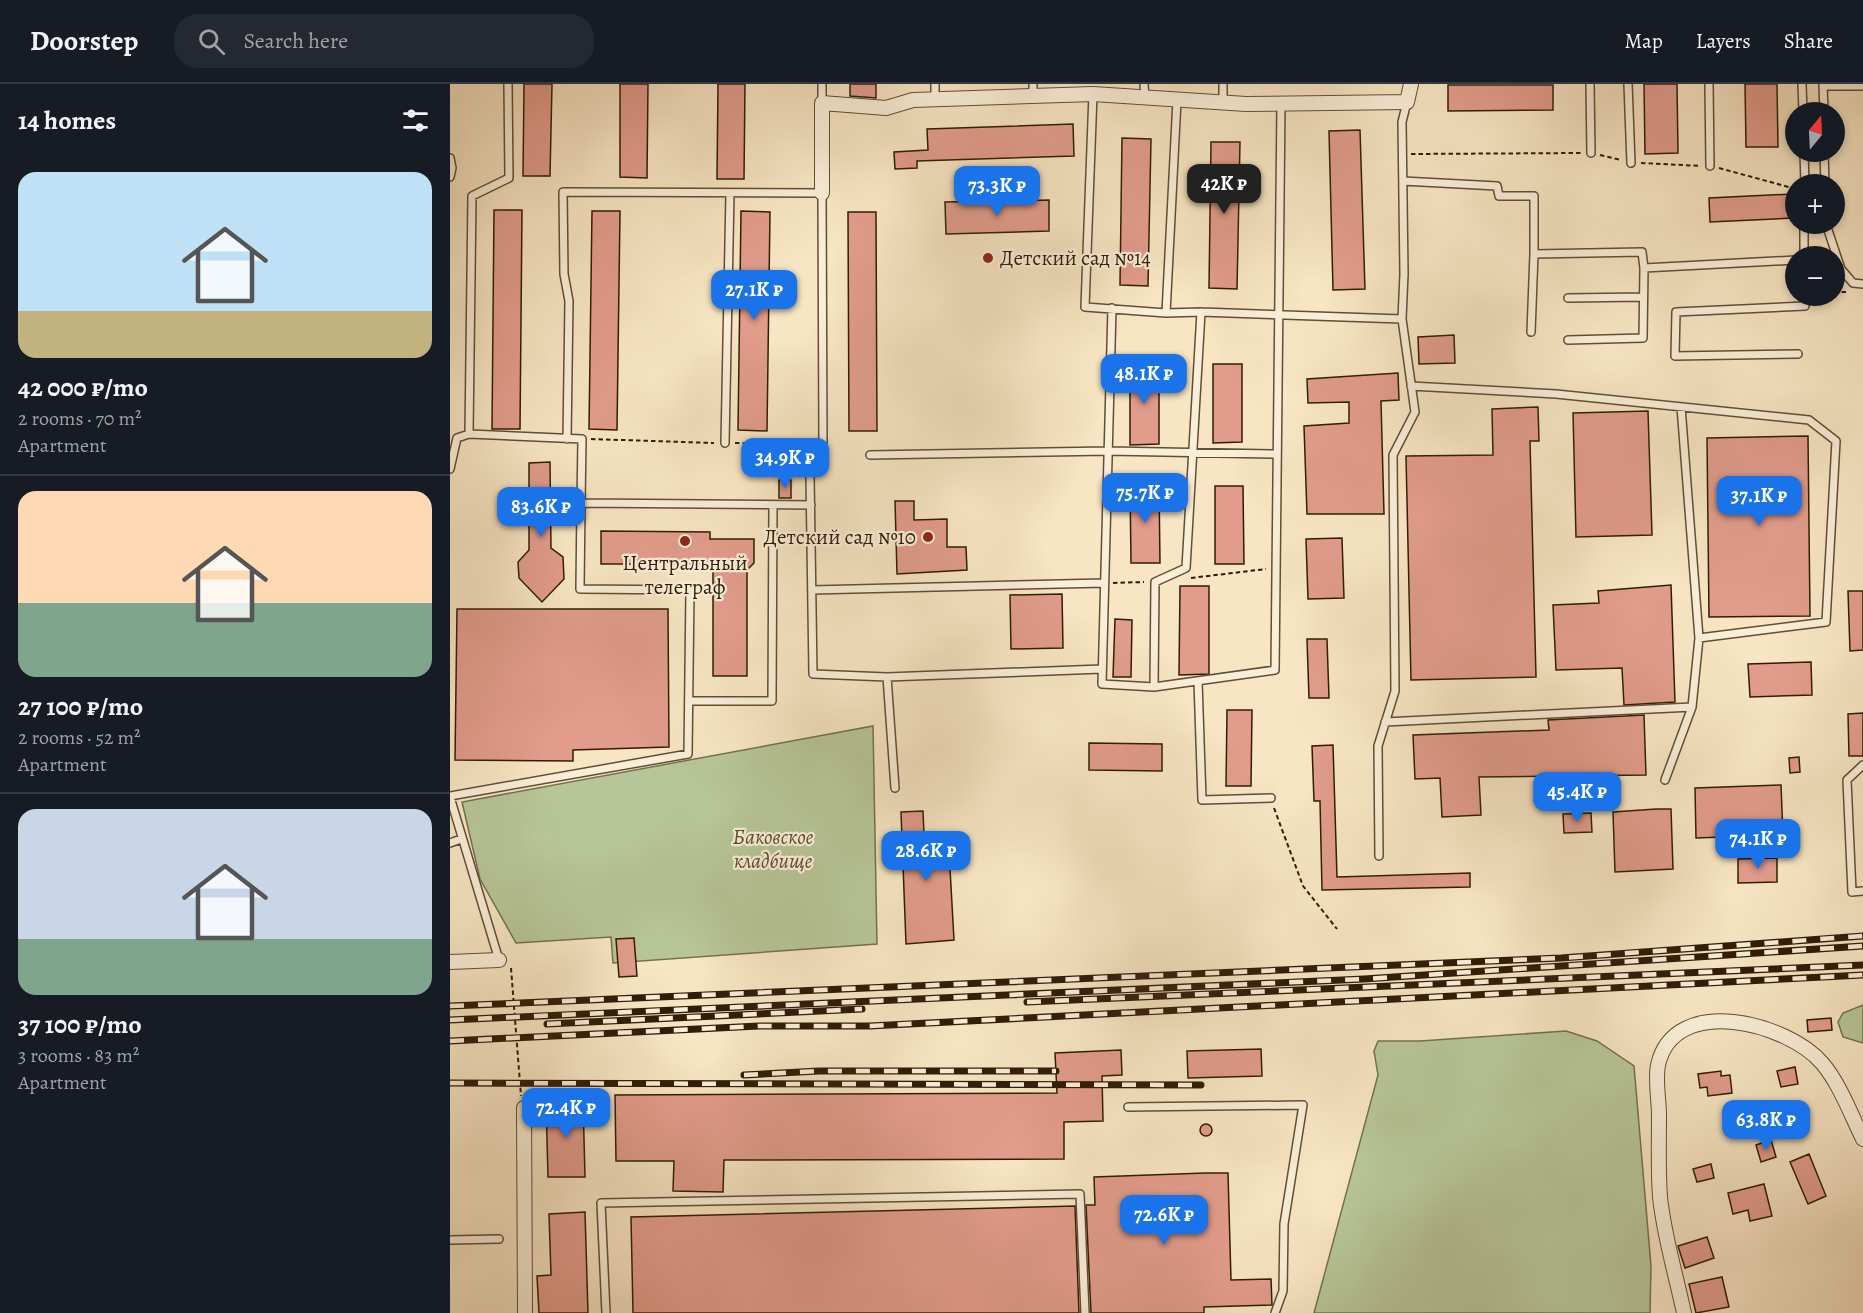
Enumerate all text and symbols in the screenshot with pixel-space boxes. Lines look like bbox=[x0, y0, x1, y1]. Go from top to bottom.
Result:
search box bbox=[174, 14, 594, 68]
text: Doorstep bbox=[30, 22, 138, 60]
icon: search bbox=[195, 25, 228, 58]
text: Search here bbox=[243, 26, 348, 56]
text: Map bbox=[1624, 27, 1663, 55]
text: Layers bbox=[1696, 27, 1751, 55]
text: Share bbox=[1784, 27, 1833, 55]
north arrow bbox=[1785, 102, 1845, 162]
map controls bbox=[1785, 102, 1845, 306]
text: 14 homes bbox=[18, 103, 116, 138]
icon: filters bbox=[399, 104, 432, 137]
pin: 42K ₽ bbox=[1182, 164, 1266, 215]
pin: 73.3K ₽ bbox=[942, 166, 1052, 217]
text: 42K ₽ bbox=[1201, 170, 1247, 197]
text: 73.3K ₽ bbox=[968, 172, 1026, 199]
button: + bbox=[1785, 174, 1845, 234]
icon: home bbox=[171, 211, 279, 319]
place label: Детский сад №14 bbox=[1000, 244, 1151, 272]
button: − bbox=[1785, 246, 1845, 306]
marker: Детский сад №14 bbox=[981, 251, 995, 265]
pin: 27.1K ₽ bbox=[699, 270, 809, 321]
text: 27.1K ₽ bbox=[725, 276, 783, 303]
pin: 48.1K ₽ bbox=[1089, 354, 1199, 405]
text: 48.1K ₽ bbox=[1115, 360, 1173, 387]
text: 42 000 ₽/mo bbox=[18, 370, 148, 405]
text: 2 rooms · 70 m² bbox=[18, 405, 142, 432]
text: Apartment bbox=[18, 432, 107, 459]
pin: 34.9K ₽ bbox=[730, 438, 840, 489]
text: 34.9K ₽ bbox=[755, 444, 815, 471]
pin: 75.7K ₽ bbox=[1090, 473, 1200, 524]
pin: 37.1K ₽ bbox=[1704, 476, 1814, 527]
text: 75.7K ₽ bbox=[1116, 479, 1174, 506]
text: 37.1K ₽ bbox=[1731, 482, 1787, 509]
pin: 83.6K ₽ bbox=[486, 487, 596, 538]
text: 83.6K ₽ bbox=[511, 493, 571, 520]
place label: Детский сад №10 bbox=[764, 523, 916, 551]
icon: home bbox=[171, 530, 279, 638]
marker: Детский сад №10 bbox=[921, 530, 935, 544]
marker: Центральный телеграф bbox=[678, 534, 692, 548]
place label: Центральный телеграф bbox=[623, 549, 747, 601]
text: 27 100 ₽/mo bbox=[18, 689, 143, 724]
text: 2 rooms · 52 m² bbox=[18, 724, 141, 751]
text: Apartment bbox=[18, 751, 107, 778]
pin: 45.4K ₽ bbox=[1522, 772, 1632, 823]
text: 45.4K ₽ bbox=[1547, 778, 1607, 805]
pin: 74.1K ₽ bbox=[1703, 819, 1813, 870]
park label: Баковское кладбище bbox=[733, 823, 814, 875]
text: 74.1K ₽ bbox=[1729, 825, 1787, 852]
pin: 28.6K ₽ bbox=[871, 831, 981, 882]
text: 28.6K ₽ bbox=[896, 837, 956, 864]
icon: home bbox=[171, 848, 279, 956]
text: 37 100 ₽/mo bbox=[18, 1007, 142, 1042]
text: 3 rooms · 83 m² bbox=[18, 1042, 139, 1069]
text: Apartment bbox=[18, 1069, 107, 1096]
pin: 72.4K ₽ bbox=[511, 1088, 621, 1139]
text: 72.4K ₽ bbox=[536, 1094, 596, 1121]
pin: 63.8K ₽ bbox=[1711, 1100, 1821, 1151]
text: 63.8K ₽ bbox=[1736, 1106, 1796, 1133]
pin: 72.6K ₽ bbox=[1109, 1195, 1219, 1246]
text: 72.6K ₽ bbox=[1134, 1201, 1194, 1228]

